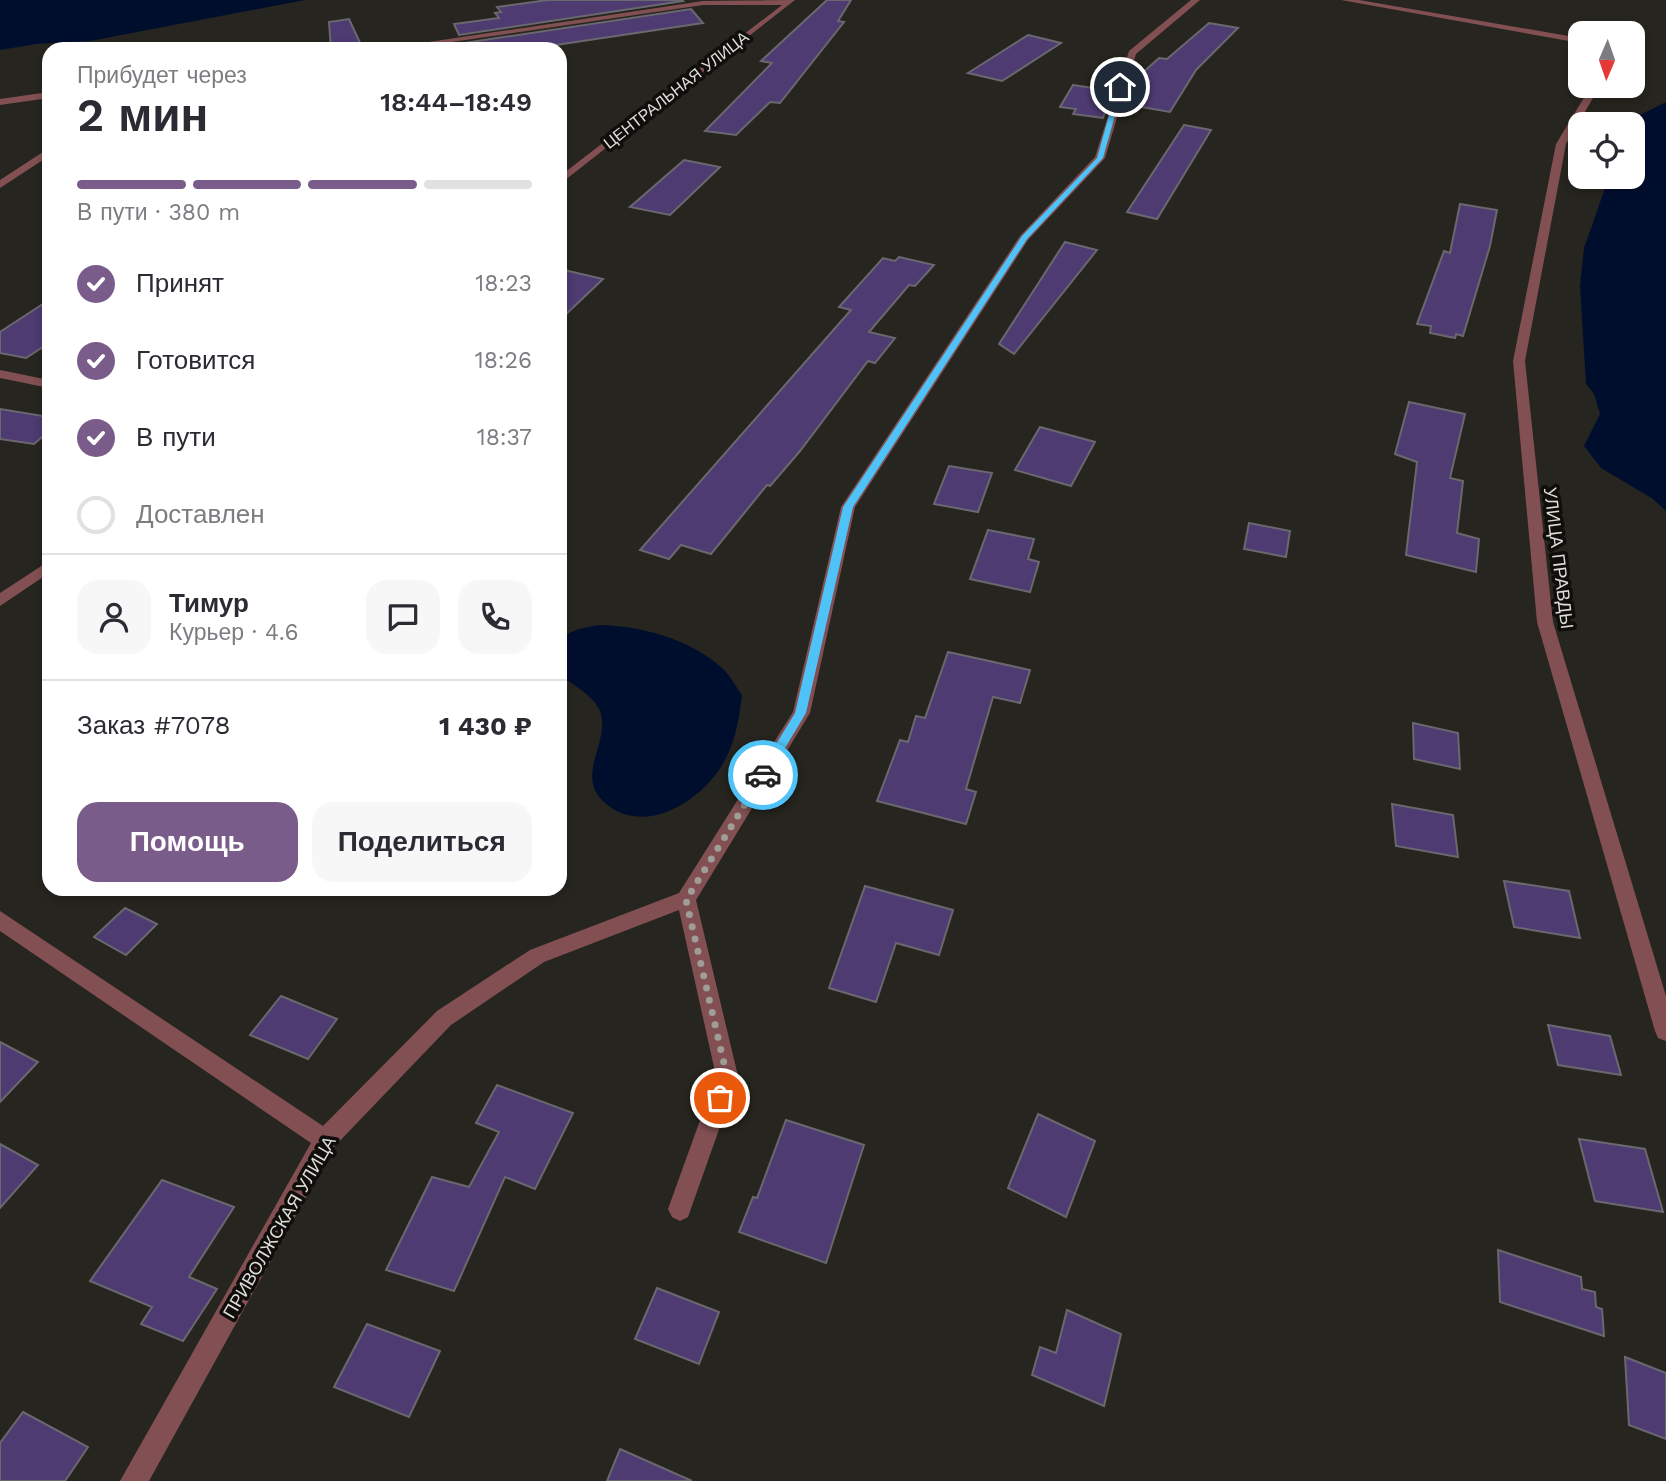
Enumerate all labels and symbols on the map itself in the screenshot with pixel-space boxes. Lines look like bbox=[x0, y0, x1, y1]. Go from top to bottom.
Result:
north arrow bbox=[1568, 21, 1645, 98]
street label: ЦЕНТРАЛЬНАЯ УЛИЦА bbox=[600, 27, 753, 153]
pin bbox=[1090, 57, 1150, 117]
street label: УЛИЦА ПРАВДЫ bbox=[1540, 486, 1578, 630]
courier bbox=[728, 740, 798, 810]
pin bbox=[690, 1068, 750, 1128]
street label: ПРИВОЛЖСКАЯ УЛИЦА bbox=[218, 1132, 340, 1322]

